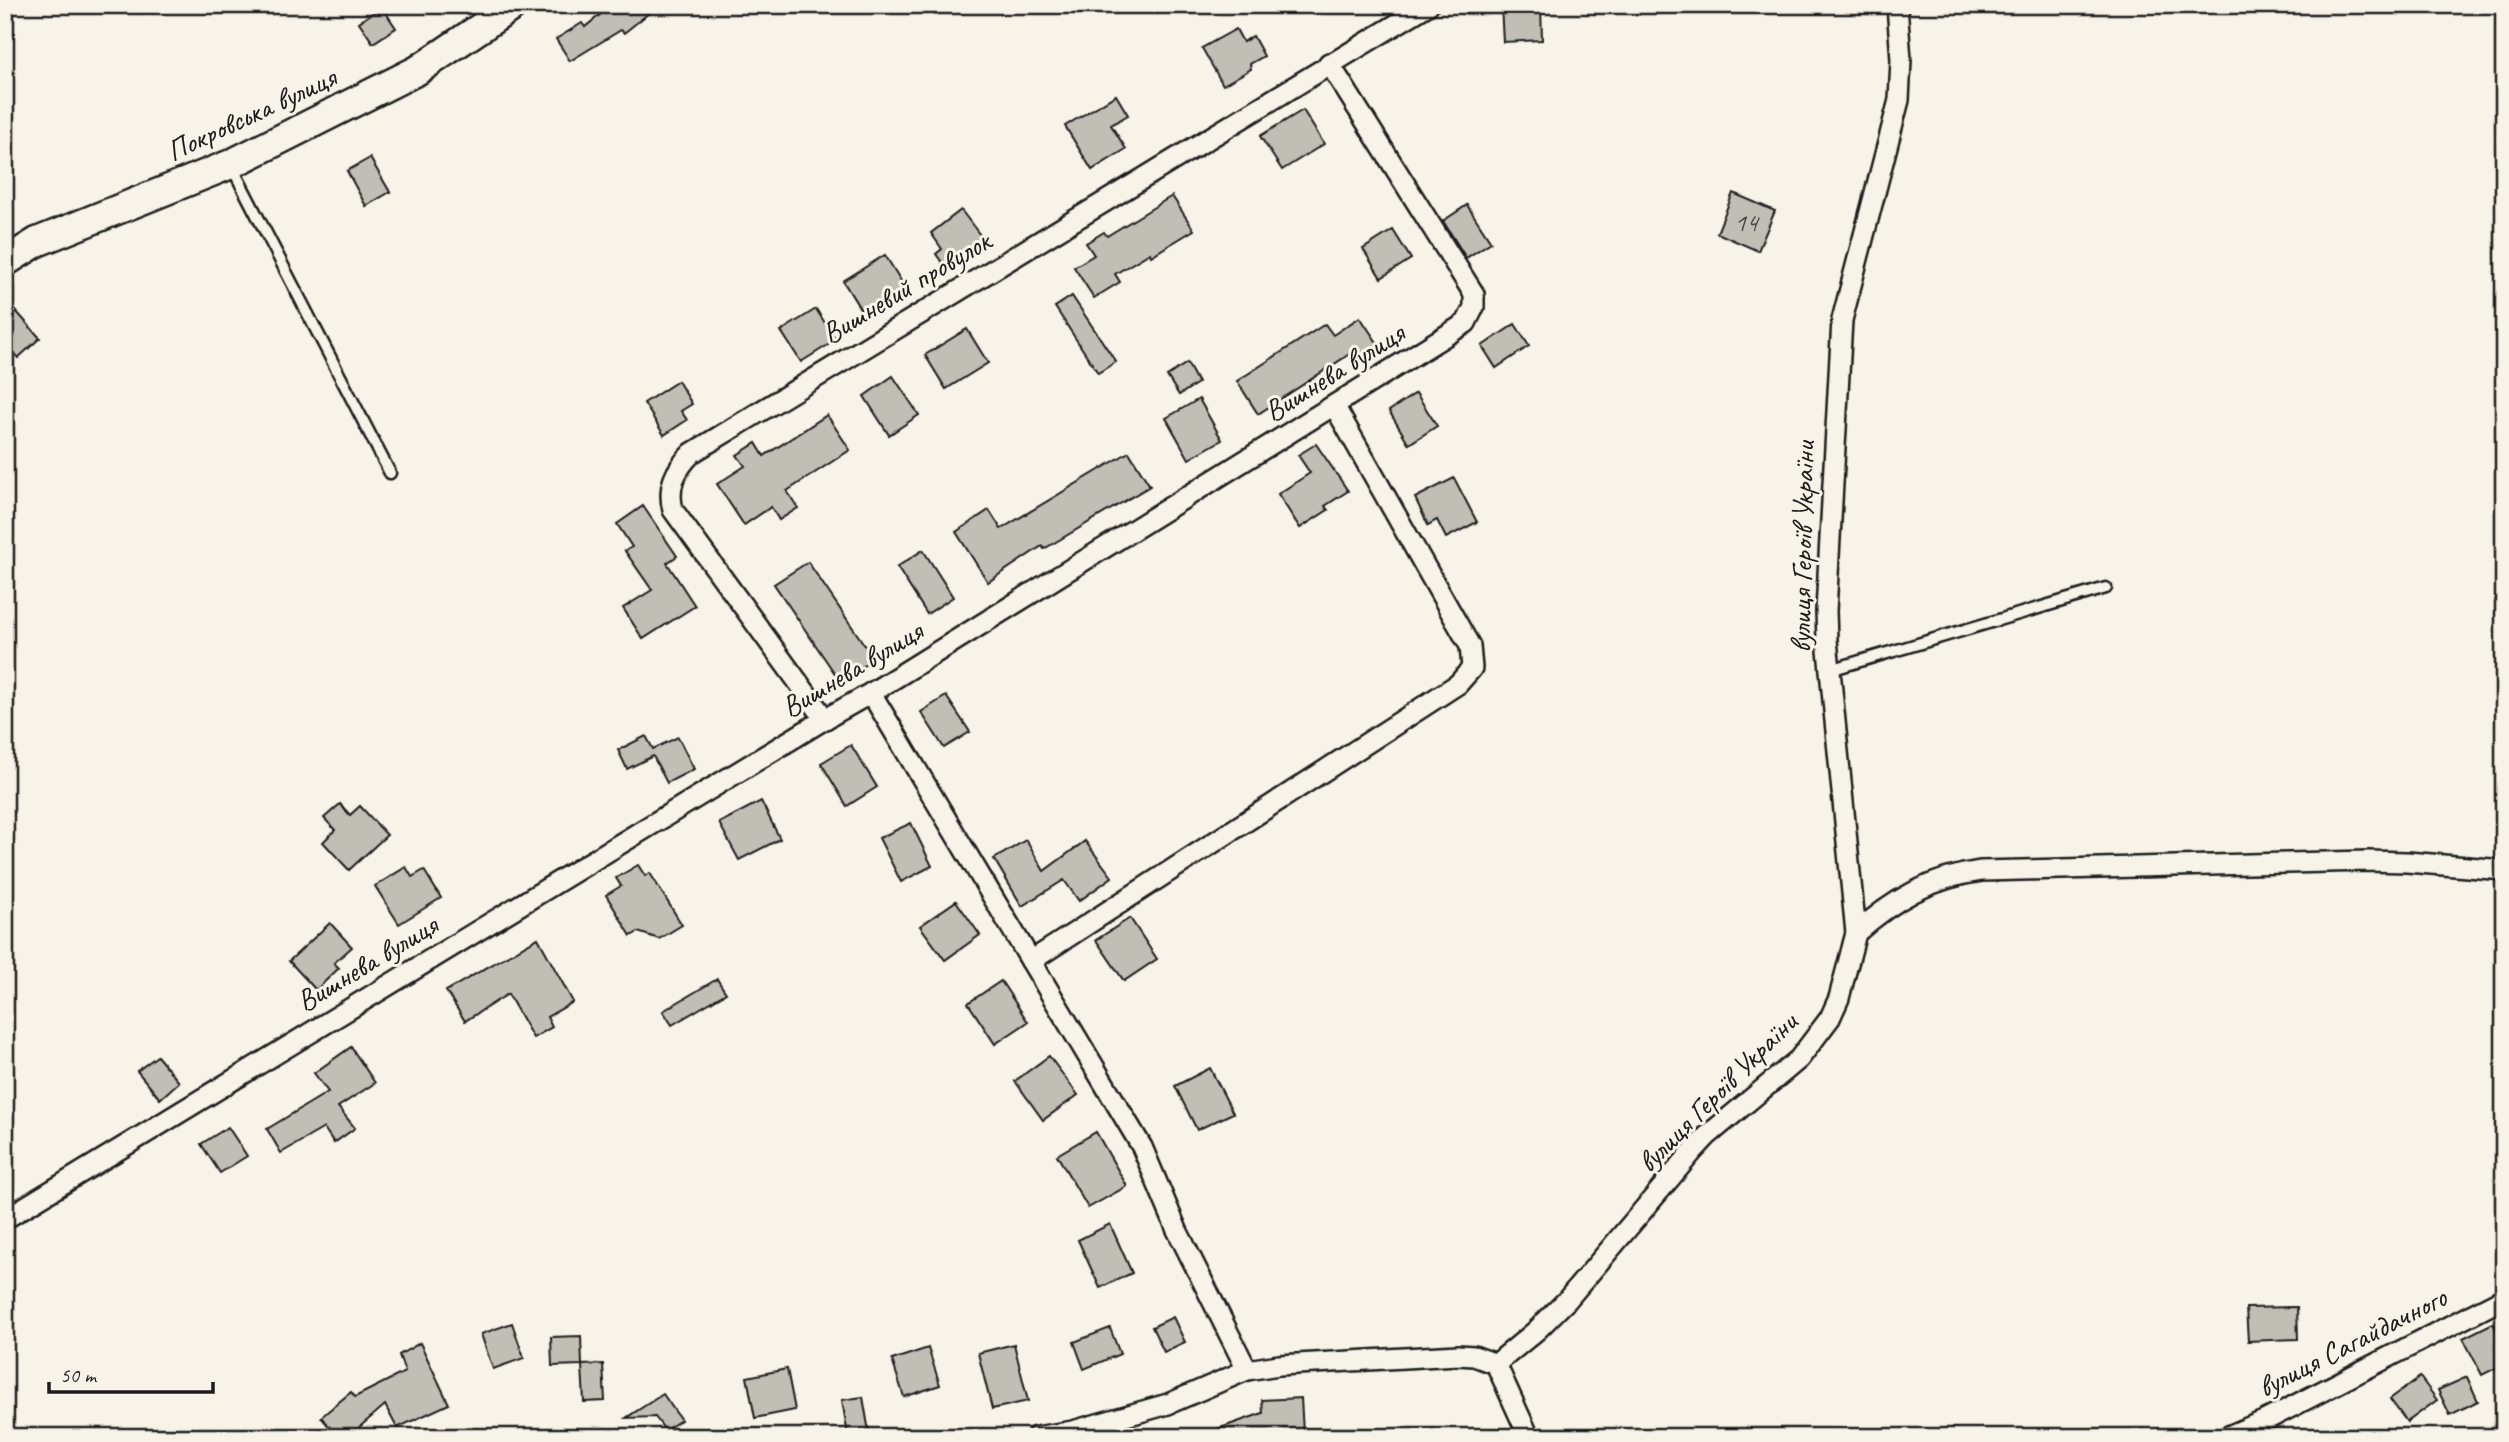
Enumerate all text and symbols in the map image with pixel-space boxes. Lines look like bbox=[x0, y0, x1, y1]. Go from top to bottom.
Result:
street label: Покровська вулиця bbox=[160, 57, 344, 170]
house number: 14 bbox=[1734, 206, 1760, 239]
street label: Вишневий провулок bbox=[815, 221, 999, 352]
street label: Вишнева вулиця bbox=[1257, 313, 1413, 430]
street label: вулиця Героїв України bbox=[1781, 439, 1823, 653]
street label: Вишнева вулиця bbox=[774, 611, 932, 726]
street label: Вишнева вулиця bbox=[289, 905, 447, 1020]
street label: вулиця Героїв України bbox=[1629, 1002, 1807, 1180]
street label: вулиця Сагайдачного bbox=[2251, 1277, 2454, 1406]
scale bar bbox=[49, 1351, 214, 1395]
text: 50 m bbox=[60, 1362, 98, 1388]

